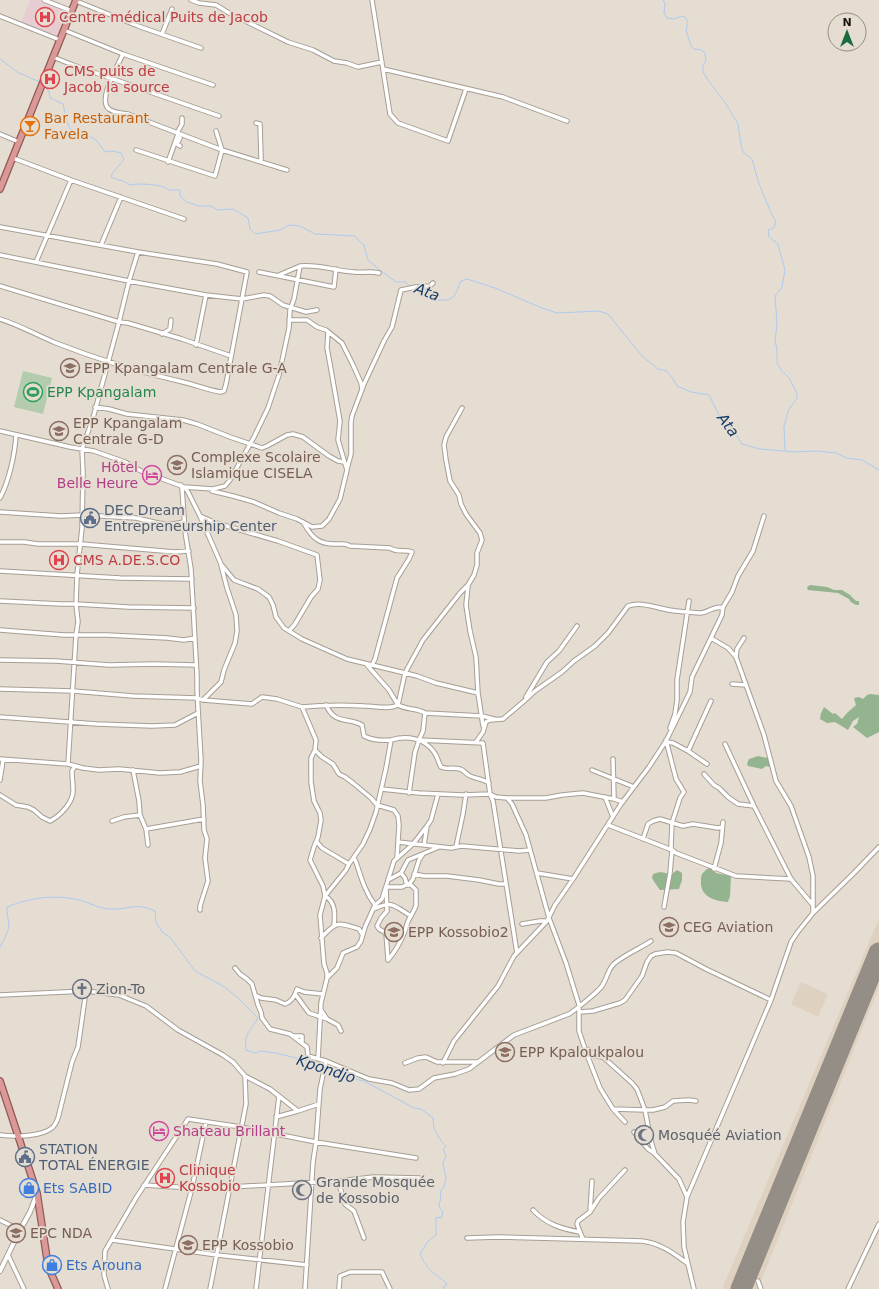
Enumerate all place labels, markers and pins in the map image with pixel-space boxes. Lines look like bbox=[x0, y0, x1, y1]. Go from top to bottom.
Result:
hospital icon: Centre médical Puits de Jacob bbox=[34, 6, 56, 28]
place label: Centre médical Puits de Jacob bbox=[59, 9, 268, 25]
place label: CMS puits de Jacob la source bbox=[63, 63, 170, 95]
hospital icon: CMS puits de Jacob la source bbox=[39, 68, 61, 90]
place label: Bar Restaurant Favela bbox=[44, 110, 150, 142]
bar icon: Bar Restaurant Favela bbox=[19, 115, 41, 137]
school or university icon: EPP Kpangalam Centrale G-A bbox=[59, 357, 81, 379]
place label: EPP Kpangalam Centrale G-A bbox=[84, 360, 287, 376]
sports icon: EPP Kpangalam bbox=[22, 381, 44, 403]
place label: EPP Kpangalam bbox=[47, 384, 156, 400]
place label: EPP Kpangalam Centrale G-D bbox=[73, 415, 182, 447]
school or university icon: EPP Kpangalam Centrale G-D bbox=[48, 420, 70, 442]
place label: Complexe Scolaire Islamique CISELA bbox=[191, 449, 321, 481]
school or university icon: Complexe Scolaire Islamique CISELA bbox=[166, 454, 188, 476]
place label: Hôtel Belle Heure bbox=[57, 459, 138, 491]
hotel icon: Hôtel Belle Heure bbox=[141, 464, 163, 486]
place label: DEC Dream Entrepreneurship Center bbox=[104, 502, 277, 534]
public building icon: DEC Dream Entrepreneurship Center bbox=[79, 507, 101, 529]
hospital icon: CMS A.DE.S.CO bbox=[48, 549, 70, 571]
place label: CMS A.DE.S.CO bbox=[73, 552, 180, 568]
school or university icon: CEG Aviation bbox=[658, 916, 680, 938]
place label: CEG Aviation bbox=[683, 919, 773, 935]
school or university icon: EPP Kossobio2 bbox=[383, 921, 405, 943]
place label: EPP Kossobio2 bbox=[408, 924, 509, 940]
church icon: Zion-To bbox=[71, 978, 93, 1000]
place label: Zion-To bbox=[96, 981, 145, 997]
school or university icon: EPP Kpaloukpalou bbox=[494, 1041, 516, 1063]
place label: EPP Kpaloukpalou bbox=[519, 1044, 644, 1060]
hotel icon: Shateau Brillant bbox=[148, 1120, 170, 1142]
place label: Shateau Brillant bbox=[173, 1123, 286, 1139]
mosque icon: Mosquéé Aviation bbox=[633, 1124, 655, 1146]
place label: Mosquéé Aviation bbox=[658, 1127, 782, 1143]
place label: STATION TOTAL ÉNERGIE bbox=[38, 1141, 150, 1173]
public building icon: STATION TOTAL ÉNERGIE bbox=[14, 1146, 36, 1168]
place label: Clinique Kossobio bbox=[179, 1162, 241, 1194]
hospital icon: Clinique Kossobio bbox=[154, 1167, 176, 1189]
place label: Grande Mosquée de Kossobio bbox=[316, 1174, 435, 1206]
shop icon: Ets SABID bbox=[18, 1177, 40, 1199]
mosque icon: Grande Mosquée de Kossobio bbox=[291, 1179, 313, 1201]
place label: Ets SABID bbox=[43, 1180, 112, 1196]
school or university icon: EPC NDA bbox=[5, 1222, 27, 1244]
place label: EPC NDA bbox=[30, 1225, 93, 1241]
school or university icon: EPP Kossobio bbox=[177, 1234, 199, 1256]
place label: EPP Kossobio bbox=[202, 1237, 294, 1253]
shop icon: Ets Arouna bbox=[41, 1254, 63, 1276]
place label: Ets Arouna bbox=[66, 1257, 142, 1273]

